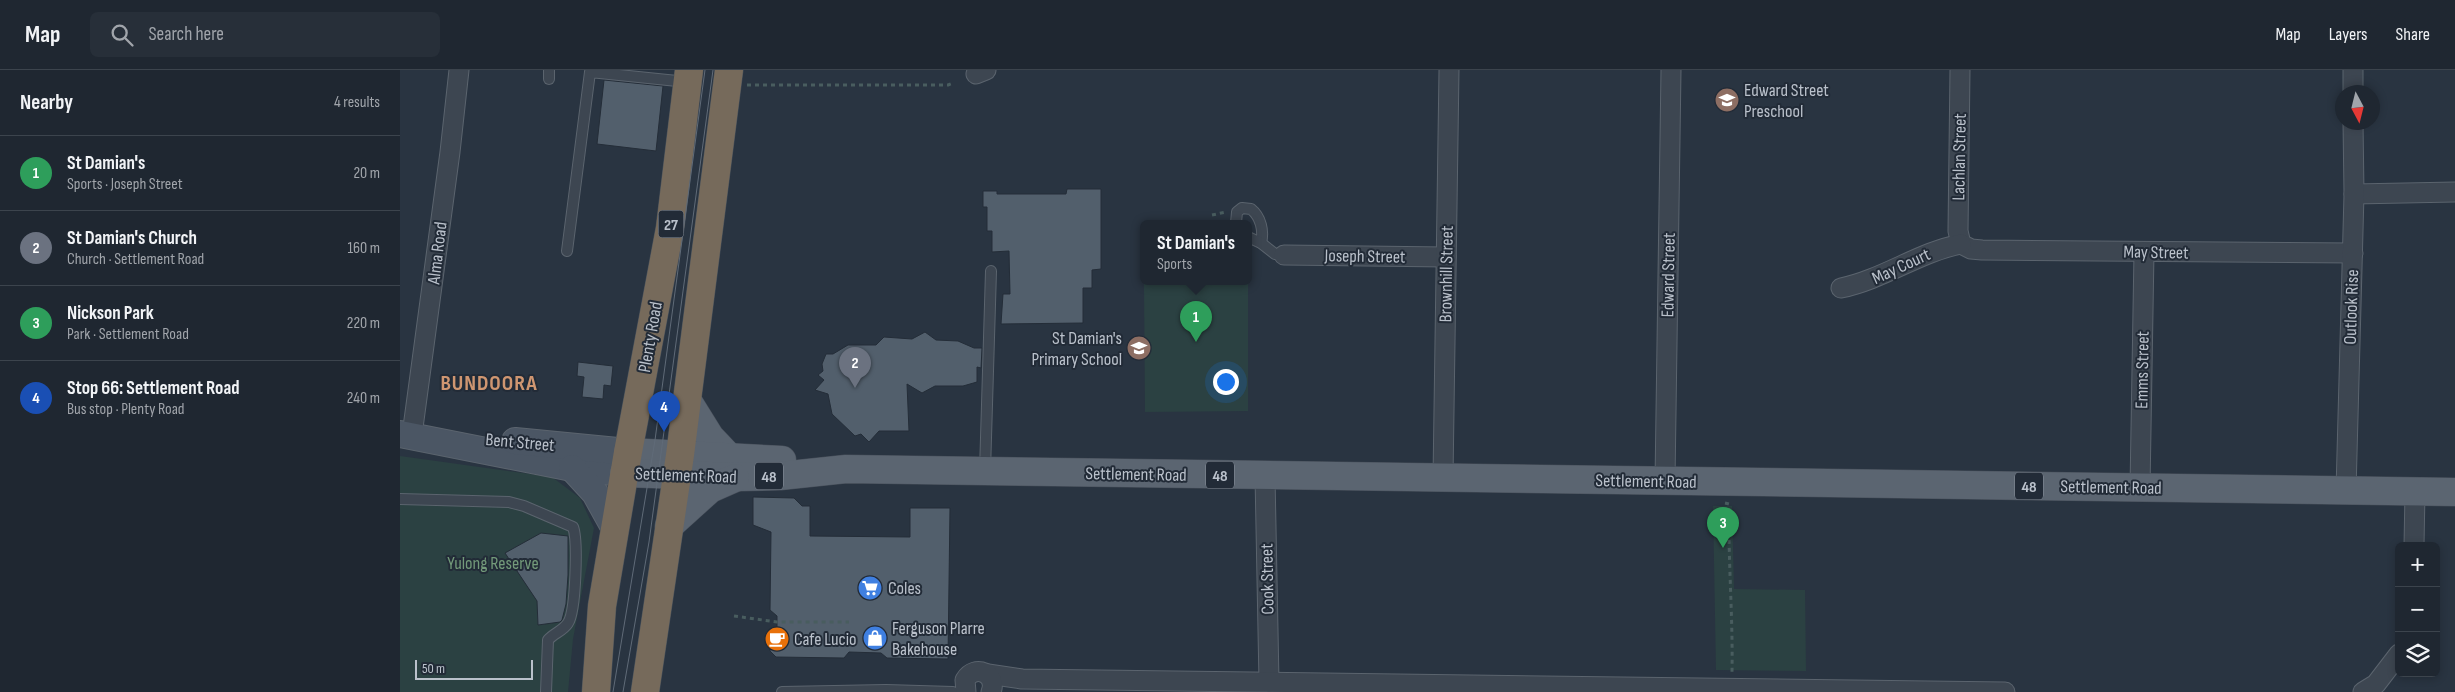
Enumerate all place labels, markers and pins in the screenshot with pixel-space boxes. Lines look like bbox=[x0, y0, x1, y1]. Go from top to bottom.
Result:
place label: Edward Street Preschool bbox=[1744, 80, 1829, 122]
school or university icon: Edward Street Preschool bbox=[1714, 87, 1740, 113]
pin: 1 bbox=[1180, 301, 1212, 342]
place label: St Damian's Primary School bbox=[1031, 328, 1122, 370]
school or university icon: St Damian's Primary School bbox=[1126, 335, 1152, 361]
pin: 2 bbox=[839, 347, 871, 388]
pin: 4 bbox=[648, 391, 680, 432]
pin: 3 bbox=[1707, 507, 1739, 548]
supermarket icon: Coles bbox=[857, 575, 883, 601]
place label: Coles bbox=[888, 578, 921, 599]
place label: Ferguson Plarre Bakehouse bbox=[892, 618, 985, 660]
shop icon: Ferguson Plarre Bakehouse bbox=[862, 625, 888, 651]
cafe icon: Cafe Lucio bbox=[764, 626, 790, 652]
place label: Cafe Lucio bbox=[794, 629, 856, 650]

